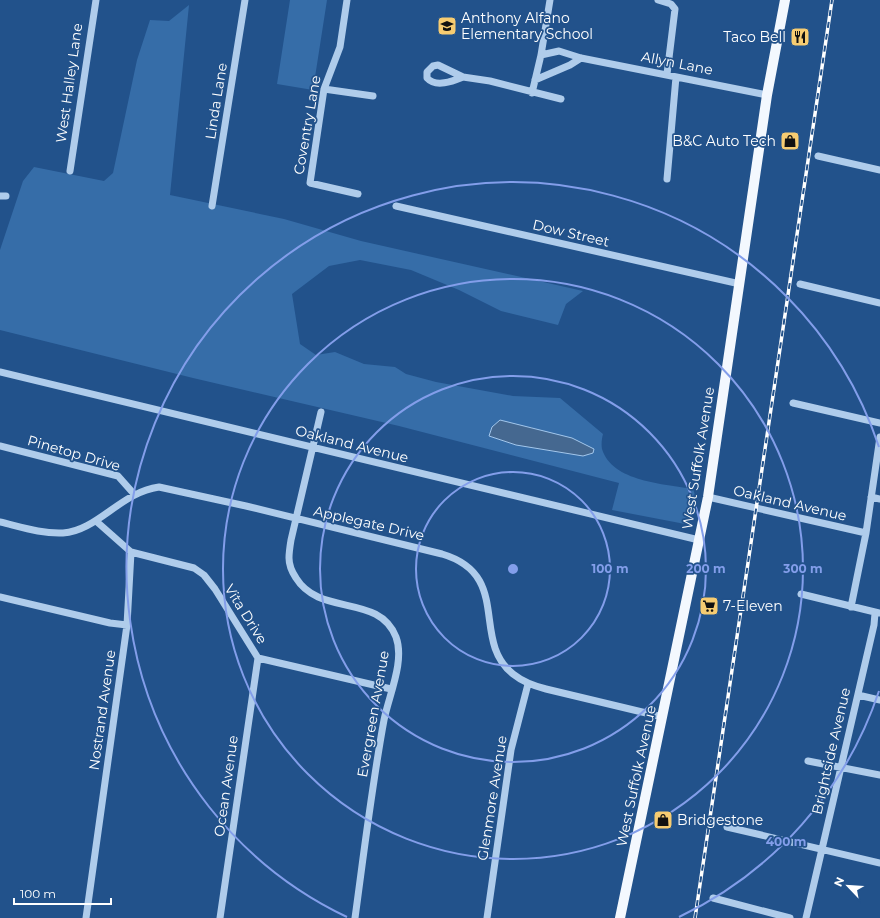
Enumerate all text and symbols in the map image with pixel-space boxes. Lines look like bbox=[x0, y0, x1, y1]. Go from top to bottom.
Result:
place label: Anthony Alfano Elementary School bbox=[461, 9, 593, 43]
school or university icon: Anthony Alfano Elementary School bbox=[436, 15, 458, 37]
street label: West Halley Lane bbox=[52, 22, 86, 144]
restaurant icon: Taco Bell bbox=[789, 26, 811, 48]
place label: Taco Bell bbox=[723, 28, 786, 46]
street label: Allyn Lane bbox=[640, 47, 714, 79]
street label: Linda Lane bbox=[201, 61, 231, 141]
street label: Coventry Lane bbox=[289, 74, 325, 176]
shop icon: B&C Auto Tech bbox=[779, 130, 801, 152]
place label: B&C Auto Tech bbox=[672, 132, 776, 150]
street label: Dow Street bbox=[531, 215, 612, 251]
street label: West Suffolk Avenue bbox=[678, 385, 718, 531]
street label: Oakland Avenue bbox=[294, 421, 410, 467]
street label: Pinetop Drive bbox=[25, 431, 123, 475]
street label: Oakland Avenue bbox=[732, 481, 848, 525]
street label: Applegate Drive bbox=[312, 501, 426, 545]
text: 100 m bbox=[592, 561, 628, 576]
text: 200 m bbox=[686, 561, 726, 576]
text: 300 m bbox=[782, 561, 823, 576]
centre of rings bbox=[506, 562, 520, 576]
street label: Vita Drive bbox=[221, 581, 271, 647]
supermarket icon: 7-Eleven bbox=[698, 595, 720, 617]
place label: 7-Eleven bbox=[723, 597, 783, 615]
street label: Nostrand Avenue bbox=[85, 649, 119, 771]
street label: Evergreen Avenue bbox=[353, 649, 393, 779]
street label: Brightside Avenue bbox=[808, 686, 854, 816]
street label: West Suffolk Avenue bbox=[612, 704, 660, 848]
street label: Ocean Avenue bbox=[210, 734, 242, 838]
street label: Glenmore Avenue bbox=[473, 734, 511, 862]
shop icon: Bridgestone bbox=[652, 809, 674, 831]
place label: Bridgestone bbox=[677, 811, 763, 829]
text: 400 m bbox=[766, 834, 806, 849]
north arrow bbox=[828, 866, 868, 906]
text: N bbox=[831, 875, 847, 889]
scale bar bbox=[14, 880, 111, 906]
text: 100 m bbox=[20, 886, 56, 901]

